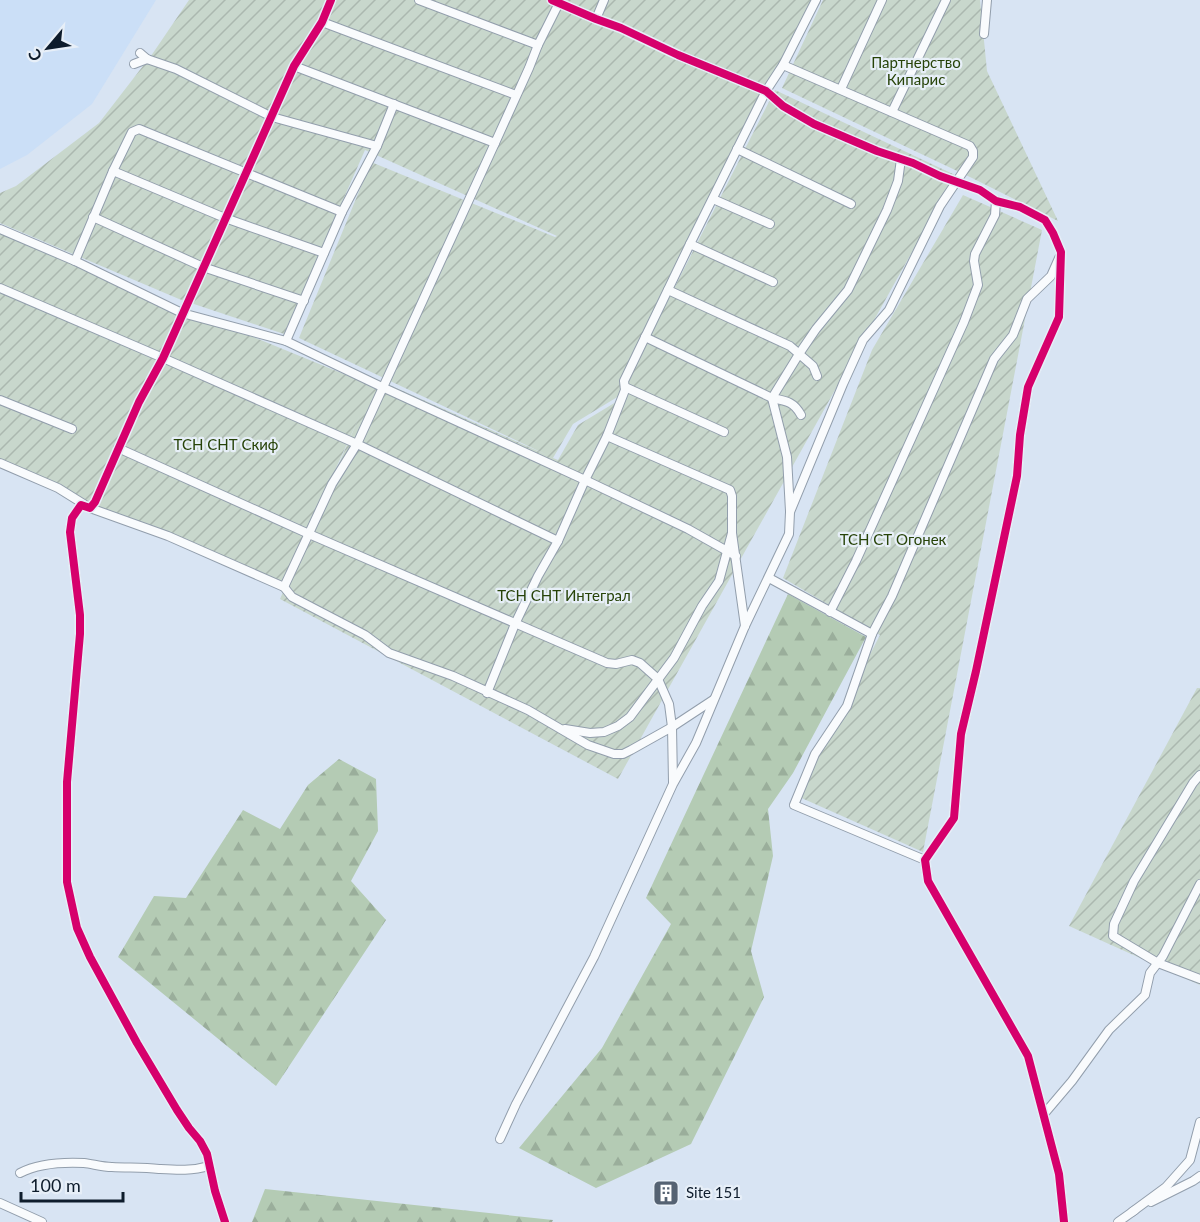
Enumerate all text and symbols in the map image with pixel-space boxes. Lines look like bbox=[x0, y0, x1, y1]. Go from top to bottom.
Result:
north arrow bbox=[18, 18, 78, 78]
text: С bbox=[23, 46, 45, 65]
park label: Партнерство Кипарис bbox=[871, 53, 961, 88]
park label: ТСН СНТ Скиф bbox=[174, 435, 278, 453]
park label: ТСН СТ Огонек bbox=[840, 530, 947, 548]
park label: ТСН СНТ Интеграл bbox=[497, 586, 631, 604]
scale bar bbox=[21, 1165, 123, 1203]
text: 100 m bbox=[30, 1174, 81, 1196]
building icon: Site 151 bbox=[651, 1178, 681, 1208]
place label: Site 151 bbox=[686, 1183, 741, 1201]

